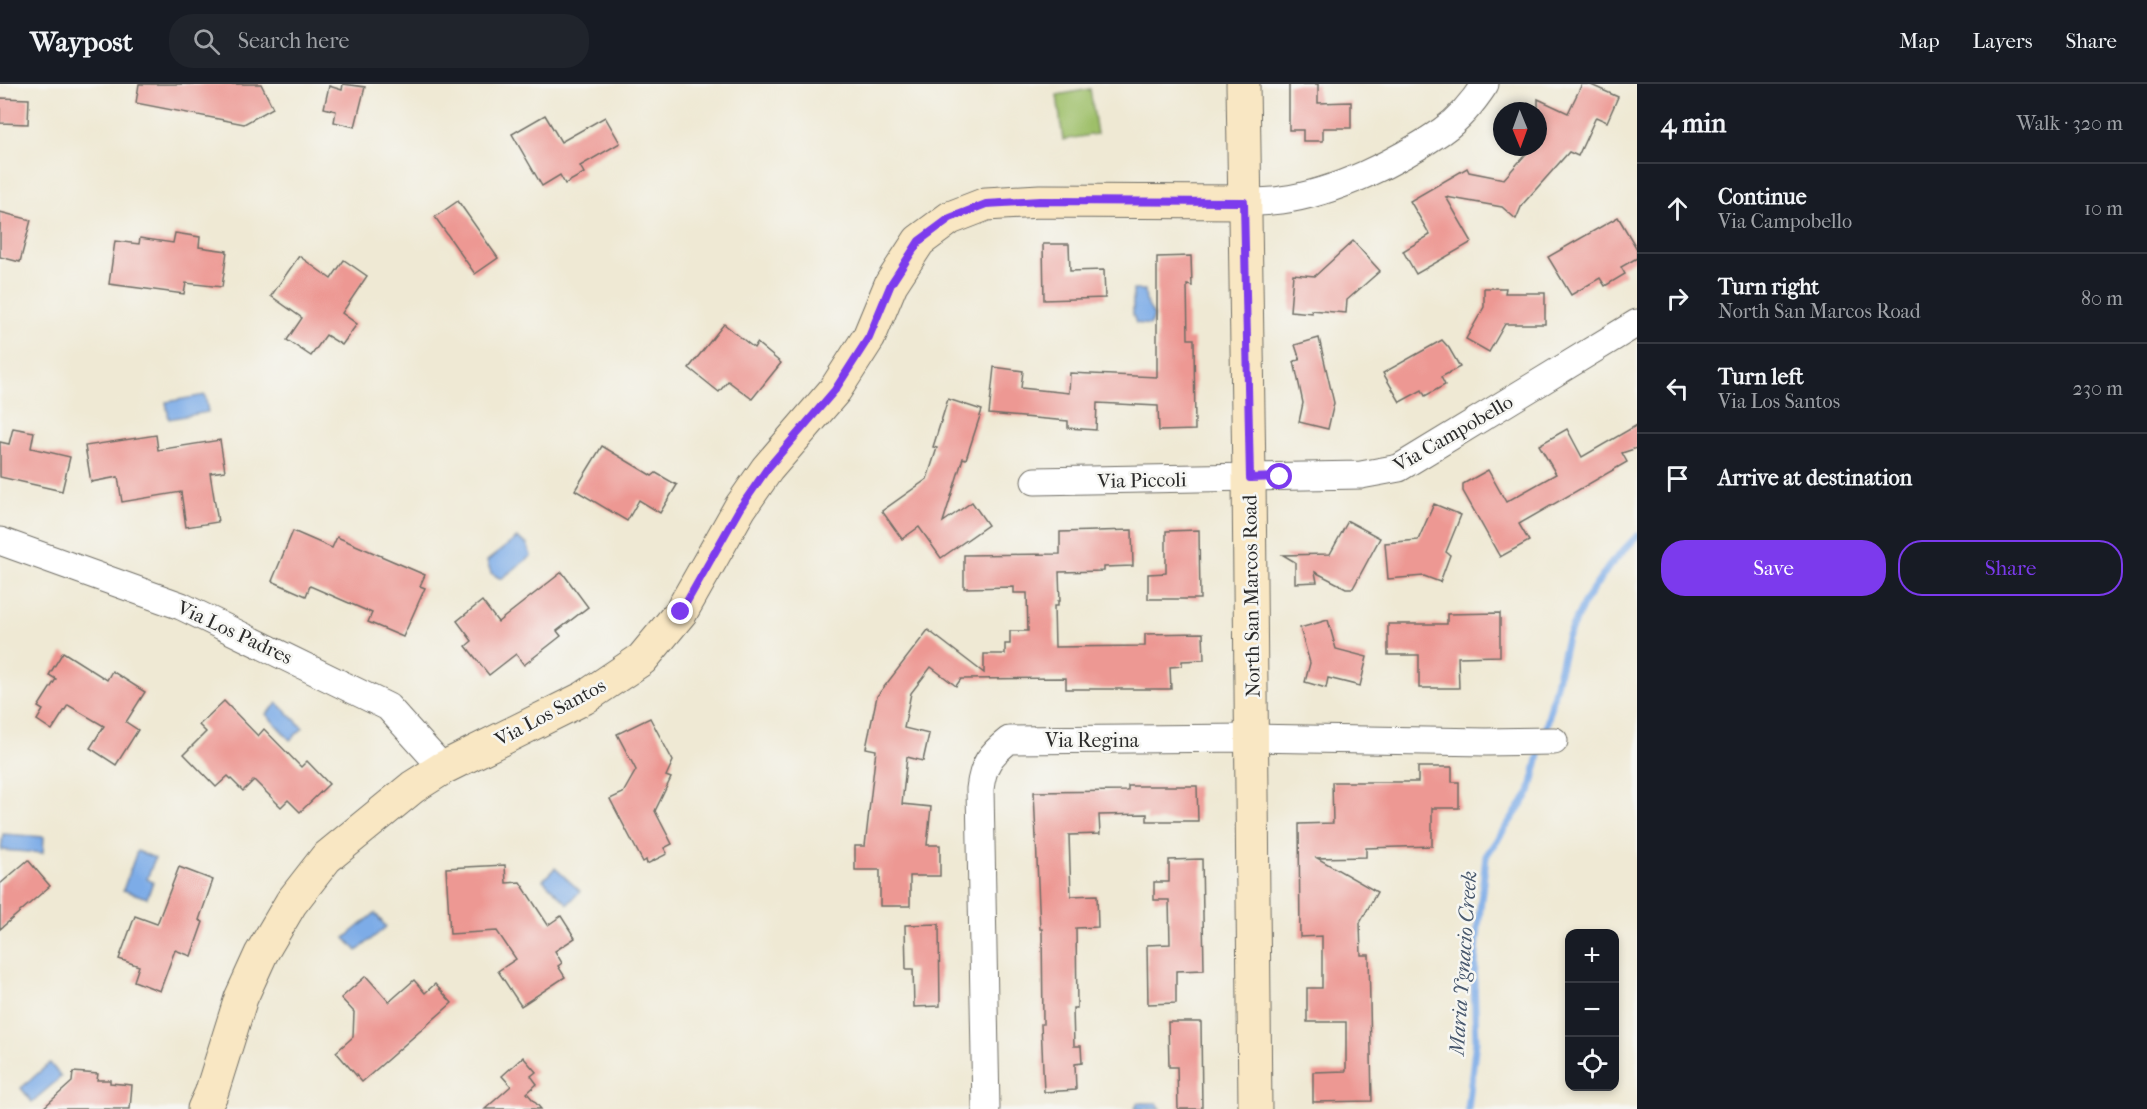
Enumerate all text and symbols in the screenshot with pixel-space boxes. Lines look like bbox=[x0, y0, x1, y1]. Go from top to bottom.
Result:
search box bbox=[169, 14, 589, 68]
text: Waypost bbox=[30, 25, 133, 58]
icon: search bbox=[190, 25, 223, 58]
text: Search here bbox=[238, 28, 349, 54]
text: Map bbox=[1899, 29, 1940, 53]
text: Layers bbox=[1973, 29, 2032, 53]
text: Share bbox=[2065, 29, 2117, 53]
north arrow bbox=[1493, 102, 1547, 156]
text: 4 min bbox=[1661, 108, 1726, 139]
text: Walk · 320 m bbox=[2017, 112, 2123, 135]
text: Continue bbox=[1718, 184, 1807, 210]
icon: ahead bbox=[1661, 192, 1694, 225]
text: 10 m bbox=[2084, 197, 2123, 220]
text: Via Campobello bbox=[1718, 210, 1852, 233]
text: Turn right bbox=[1718, 274, 1819, 300]
icon: right bbox=[1661, 282, 1694, 315]
text: 80 m bbox=[2081, 287, 2123, 310]
text: North San Marcos Road bbox=[1718, 300, 1921, 323]
text: Turn left bbox=[1718, 364, 1804, 390]
icon: left bbox=[1661, 372, 1694, 405]
text: 230 m bbox=[2073, 377, 2123, 400]
street label: Via Campobello bbox=[1389, 390, 1517, 477]
text: Via Los Santos bbox=[1718, 390, 1840, 413]
icon: arrive bbox=[1661, 462, 1694, 495]
route start bbox=[1266, 463, 1292, 489]
text: Arrive at destination bbox=[1718, 465, 1912, 491]
street label: Via Piccoli bbox=[1096, 468, 1187, 493]
street label: North San Marcos Road bbox=[1238, 493, 1265, 698]
button: Save bbox=[1661, 540, 1886, 596]
button: Share bbox=[1898, 540, 2123, 596]
street label: Via Los Padres bbox=[173, 595, 296, 669]
route end bbox=[667, 598, 693, 624]
street label: Via Los Santos bbox=[490, 674, 610, 752]
street label: Via Regina bbox=[1044, 729, 1140, 752]
water label: Maria Ygnacio Creek bbox=[1444, 870, 1481, 1058]
map controls bbox=[1565, 929, 1619, 1091]
button: + bbox=[1565, 929, 1619, 983]
button: − bbox=[1565, 983, 1619, 1037]
button: locate bbox=[1565, 1037, 1619, 1091]

